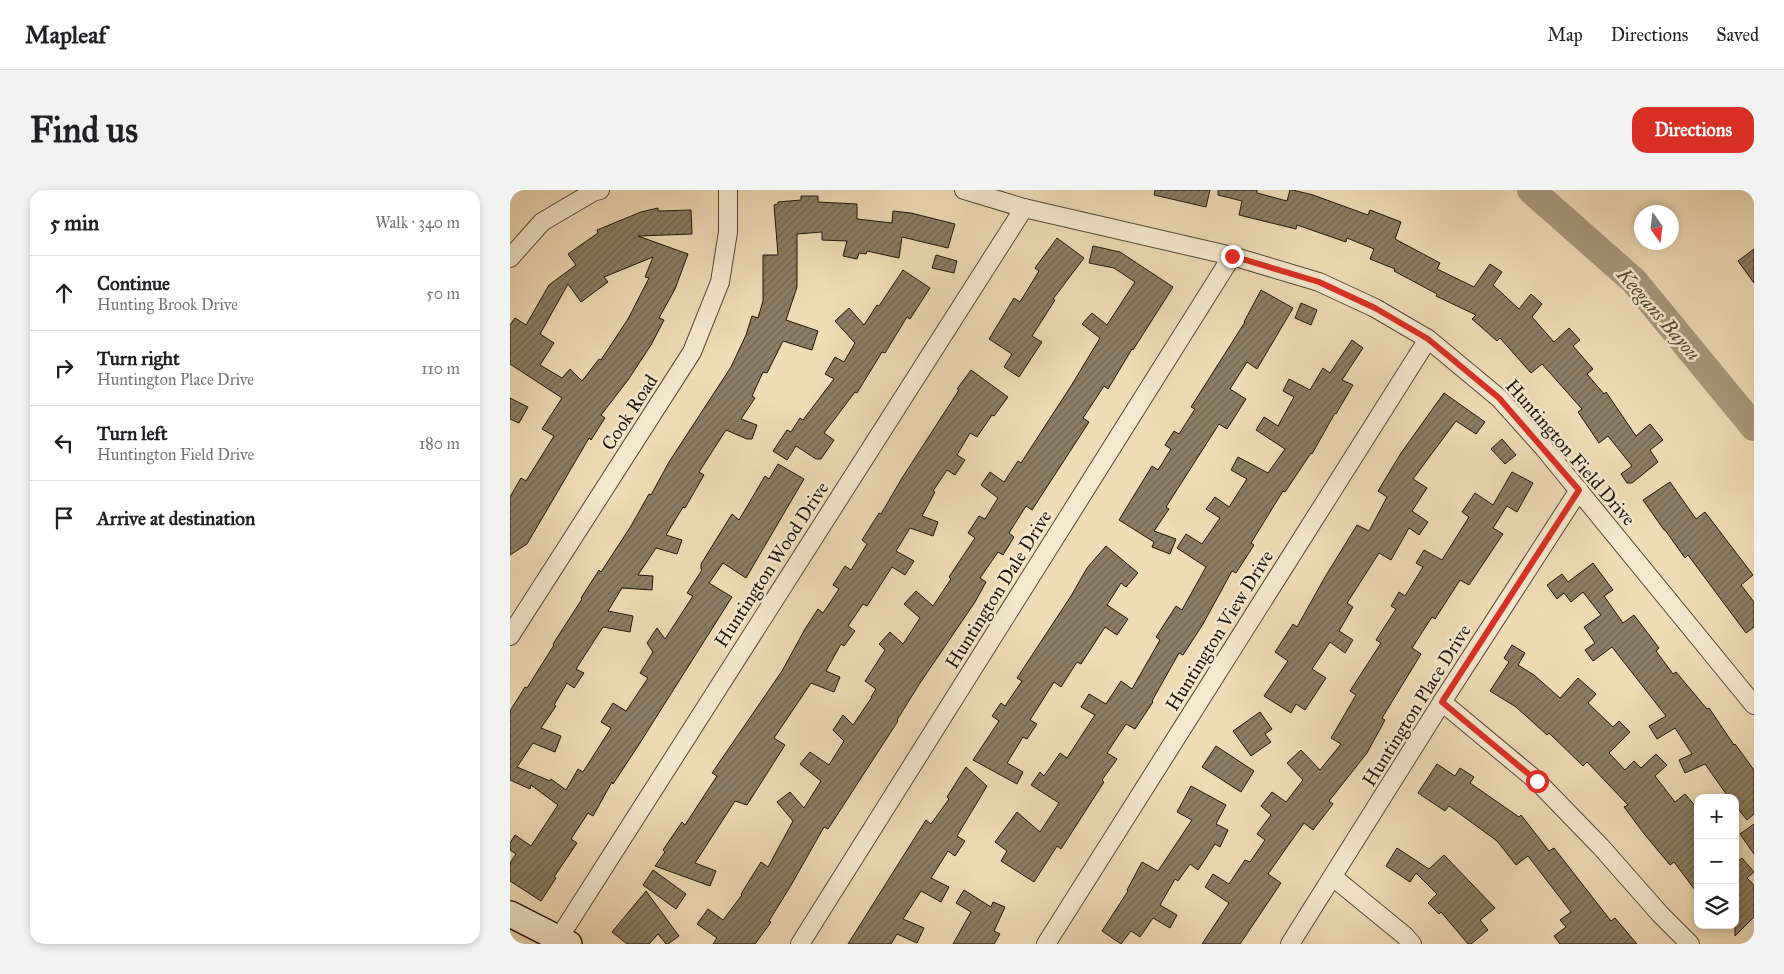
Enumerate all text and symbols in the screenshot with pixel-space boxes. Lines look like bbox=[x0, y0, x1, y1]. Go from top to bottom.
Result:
text: Mapleaf bbox=[25, 20, 106, 50]
text: Map bbox=[1547, 24, 1583, 46]
text: Directions bbox=[1611, 24, 1688, 46]
text: Saved bbox=[1716, 24, 1759, 46]
button: Directions bbox=[1632, 107, 1754, 153]
text: Find us bbox=[30, 109, 138, 152]
north arrow bbox=[1634, 205, 1679, 250]
text: 5 min bbox=[50, 210, 99, 236]
text: Walk · 340 m bbox=[375, 213, 460, 232]
route end bbox=[1221, 245, 1244, 268]
water label: Keegans Bayou bbox=[1612, 262, 1706, 365]
text: Continue bbox=[97, 272, 170, 295]
icon: ahead bbox=[50, 279, 78, 307]
text: 50 m bbox=[426, 284, 460, 303]
text: Hunting Brook Drive bbox=[97, 295, 238, 314]
text: Turn right bbox=[97, 347, 180, 370]
icon: right bbox=[50, 354, 78, 382]
text: 110 m bbox=[421, 359, 460, 378]
text: Huntington Place Drive bbox=[97, 370, 254, 389]
street label: Cook Road bbox=[596, 370, 663, 454]
street label: Huntington Field Drive bbox=[1500, 374, 1641, 531]
text: Turn left bbox=[97, 422, 167, 445]
icon: left bbox=[50, 429, 78, 457]
text: 180 m bbox=[419, 434, 460, 453]
text: Huntington Field Drive bbox=[97, 445, 254, 464]
street label: Huntington Wood Drive bbox=[709, 477, 834, 652]
icon: arrive bbox=[50, 504, 78, 532]
street label: Huntington Dale Drive bbox=[940, 506, 1057, 673]
text: Arrive at destination bbox=[97, 507, 255, 530]
street label: Huntington View Drive bbox=[1161, 546, 1279, 715]
street label: Huntington Place Drive bbox=[1357, 620, 1476, 791]
route start bbox=[1526, 770, 1549, 793]
map controls bbox=[1694, 794, 1739, 929]
button: + bbox=[1694, 794, 1739, 839]
button: − bbox=[1694, 839, 1739, 884]
button: layers bbox=[1694, 884, 1739, 929]

